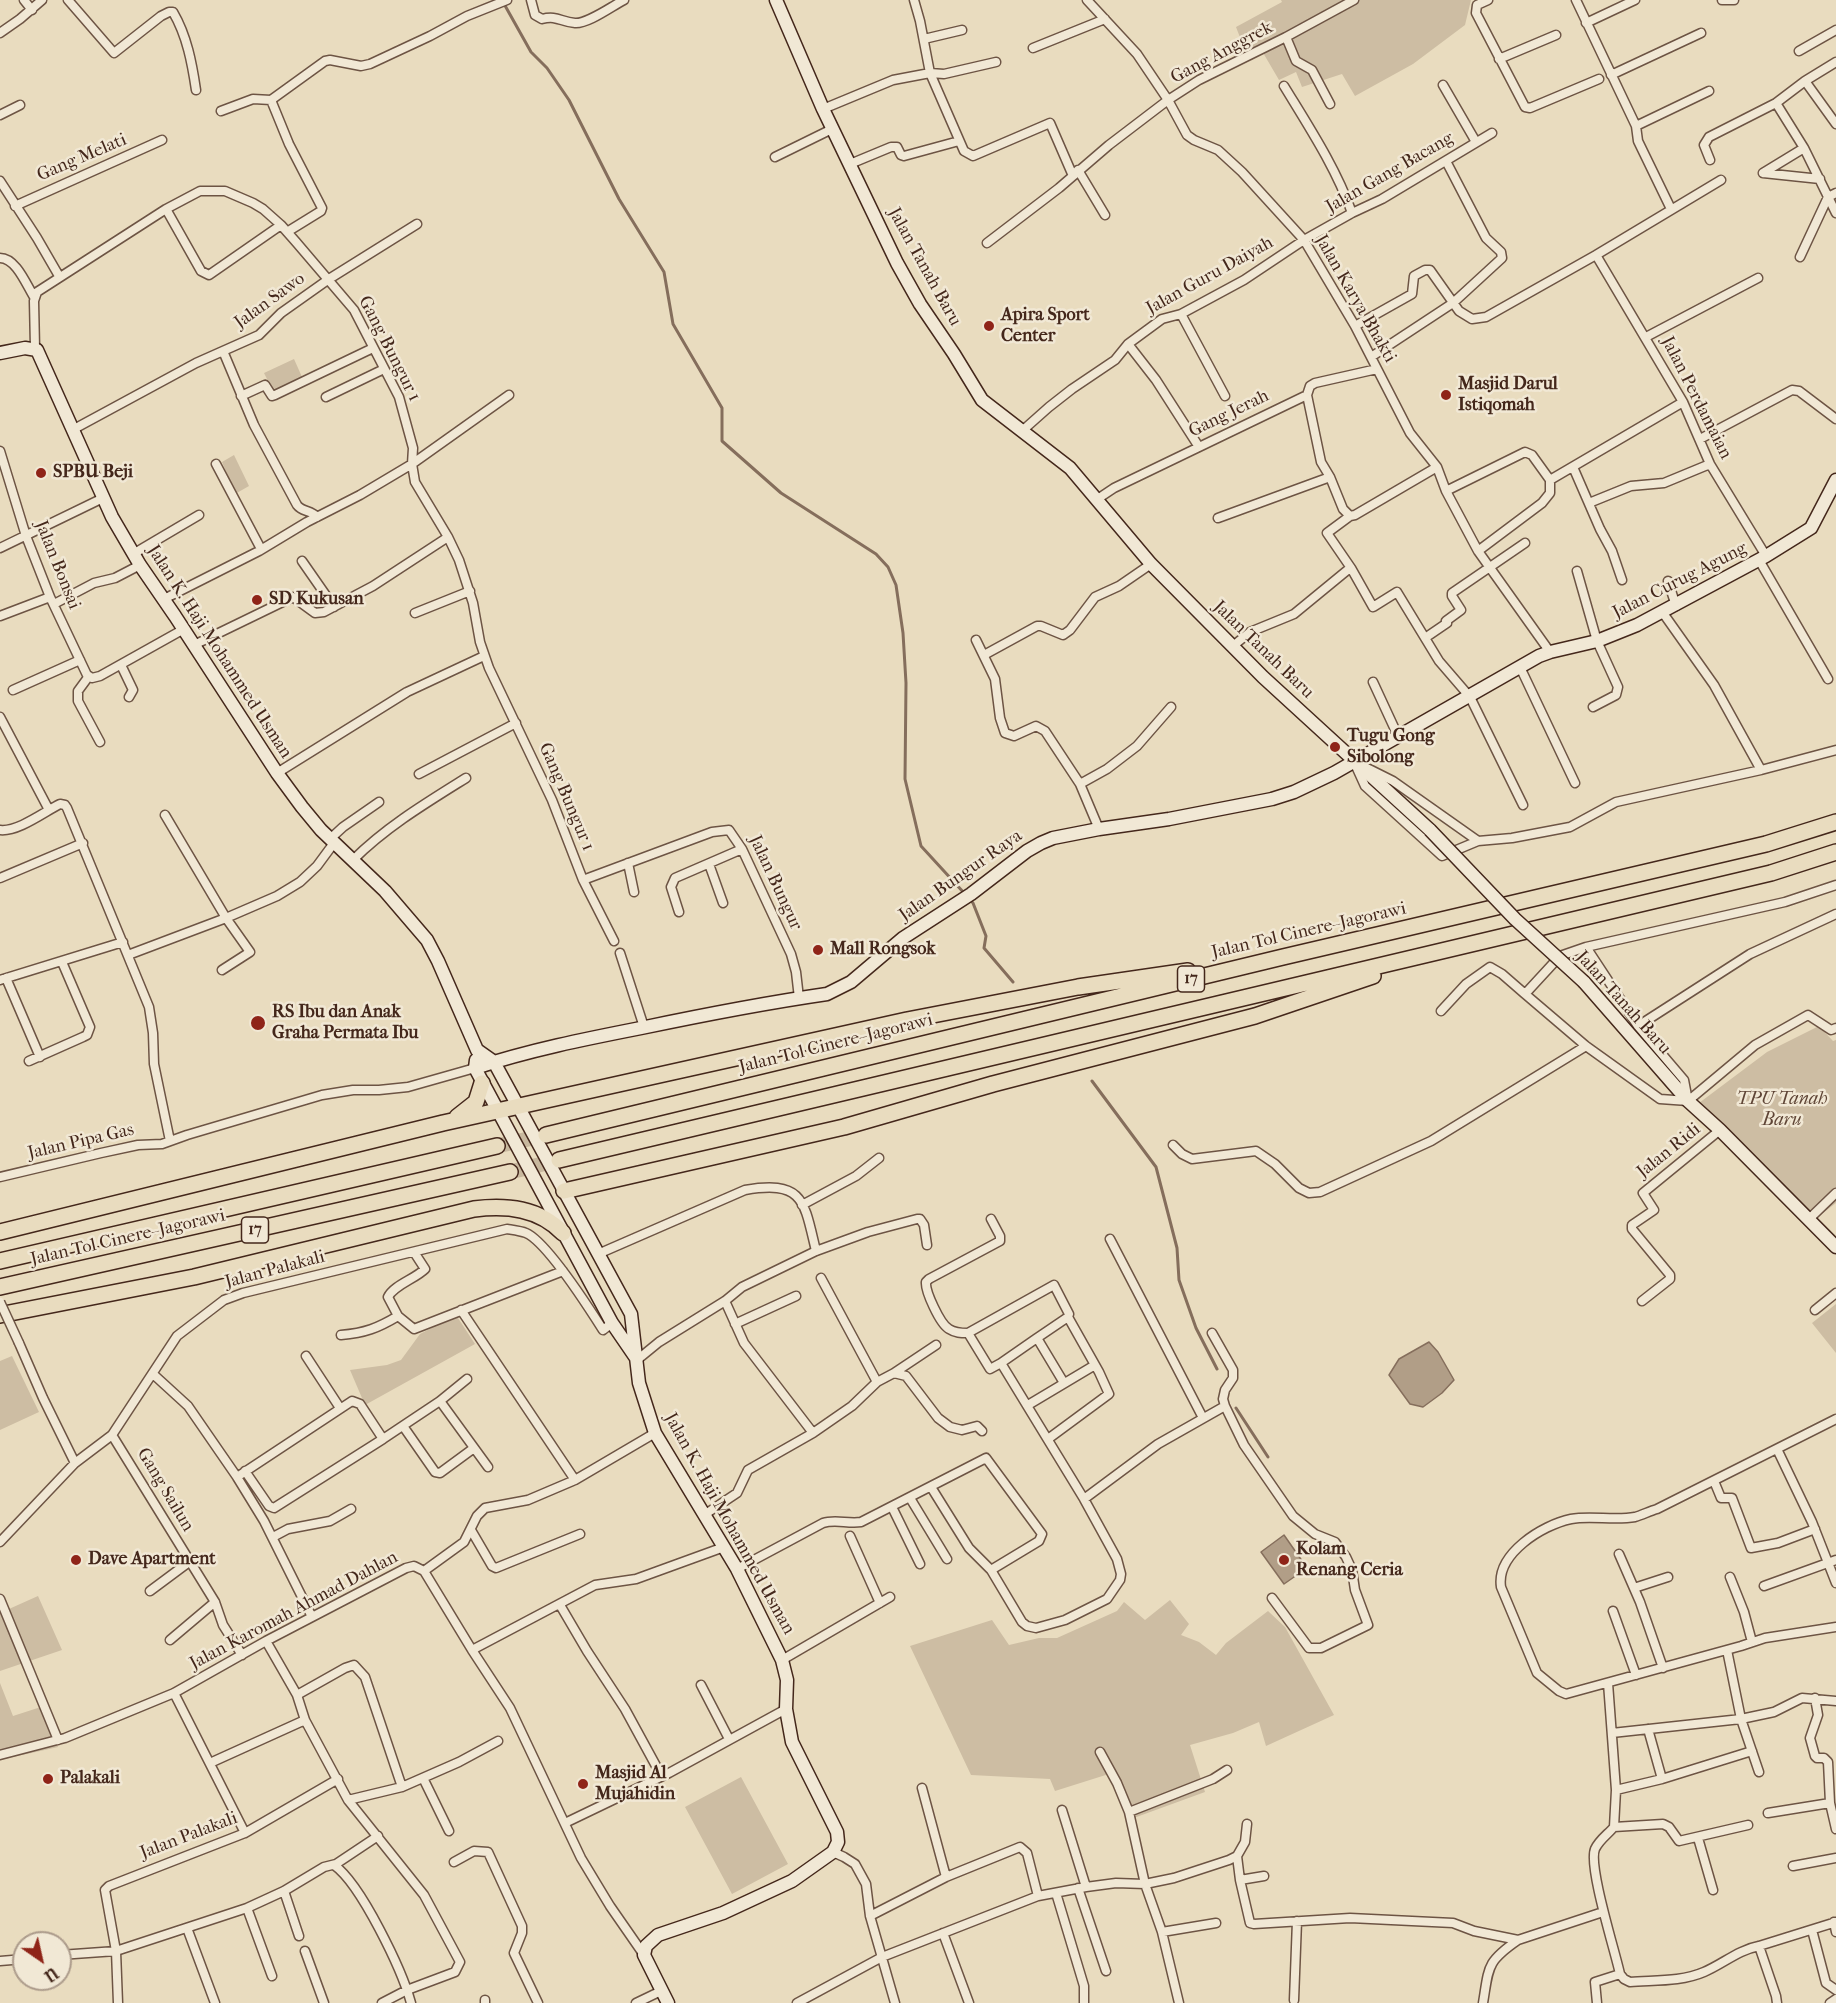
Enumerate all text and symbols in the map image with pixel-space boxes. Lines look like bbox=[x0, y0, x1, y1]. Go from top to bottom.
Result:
street label: Gang Anggrek bbox=[1167, 17, 1277, 89]
street label: Jalan Gang Bacang bbox=[1322, 128, 1458, 218]
street label: Gang Melati bbox=[34, 129, 130, 187]
street label: Jalan Tanah Baru bbox=[883, 204, 965, 330]
street label: Jalan Karya Bhakti bbox=[1310, 231, 1400, 367]
street label: Jalan Guru Daiyah bbox=[1143, 232, 1277, 320]
street label: Jalan Sawo bbox=[231, 268, 309, 334]
street label: Gang Bungur 1 bbox=[353, 293, 425, 405]
place label: Apira Sport Center bbox=[1001, 305, 1090, 348]
marker: Apira Sport Center bbox=[982, 319, 996, 333]
street label: Jalan Perdamaian bbox=[1656, 333, 1736, 463]
place label: Masjid Darul Istiqomah bbox=[1458, 374, 1558, 416]
street label: Gang Jerah bbox=[1185, 385, 1273, 443]
marker: Masjid Darul Istiqomah bbox=[1439, 388, 1453, 402]
place label: SPBU Beji bbox=[53, 462, 133, 484]
marker: SPBU Beji bbox=[34, 466, 48, 480]
street label: Jalan Bonsai bbox=[29, 517, 85, 613]
street label: Jalan Curug Agung bbox=[1609, 538, 1751, 624]
street label: Jalan K. Haji Mohammed Usman bbox=[142, 541, 296, 763]
place label: SD Kukusan bbox=[269, 589, 364, 611]
marker: SD Kukusan bbox=[250, 593, 264, 607]
street label: Jalan Tanah Baru bbox=[1208, 596, 1318, 704]
place label: Tugu Gong Sibolong bbox=[1347, 726, 1435, 768]
street label: Gang Bungur 1 bbox=[534, 740, 598, 854]
marker: Tugu Gong Sibolong bbox=[1328, 740, 1342, 754]
street label: Jalan Bungur Raya bbox=[895, 825, 1027, 927]
street label: Jalan Bungur bbox=[744, 832, 806, 934]
street label: Jalan Tol Cinere–Jagorawi bbox=[1210, 898, 1408, 964]
place label: Mall Rongsok bbox=[830, 939, 935, 961]
marker: Mall Rongsok bbox=[811, 943, 825, 957]
street label: Jalan Tanah Baru bbox=[1571, 947, 1675, 1059]
road number: 17 bbox=[1178, 966, 1204, 992]
place label: RS Ibu dan Anak Graha Permata Ibu bbox=[272, 1002, 418, 1044]
street label: Jalan Tol Cinere–Jagorawi bbox=[737, 1009, 935, 1079]
marker: RS Ibu dan Anak Graha Permata Ibu bbox=[249, 1014, 267, 1032]
park label: TPU Tanah Baru bbox=[1736, 1089, 1828, 1132]
street label: Jalan Pipa Gas bbox=[26, 1119, 136, 1165]
street label: Jalan Ridi bbox=[1633, 1119, 1705, 1183]
street label: Jalan Tol Cinere–Jagorawi bbox=[29, 1205, 227, 1271]
road number: 17 bbox=[242, 1217, 268, 1243]
street label: Jalan Palakali bbox=[223, 1246, 327, 1294]
street label: Jalan K. Haji Mohammed Usman bbox=[659, 1409, 799, 1639]
street label: Gang Sailun bbox=[132, 1444, 198, 1536]
place label: Kolam Renang Ceria bbox=[1296, 1539, 1403, 1582]
street label: Jalan Karomah Ahmad Dahlan bbox=[186, 1547, 402, 1675]
place label: Dave Apartment bbox=[88, 1549, 216, 1571]
marker: Dave Apartment bbox=[69, 1553, 83, 1567]
marker: Kolam Renang Ceria bbox=[1277, 1553, 1291, 1567]
place label: Masjid Al Mujahidin bbox=[595, 1763, 675, 1806]
place label: Palakali bbox=[60, 1768, 120, 1790]
marker: Palakali bbox=[41, 1772, 55, 1786]
marker: Masjid Al Mujahidin bbox=[576, 1777, 590, 1791]
street label: Jalan Palakali bbox=[137, 1808, 241, 1864]
north arrow bbox=[12, 1931, 72, 1991]
text: U bbox=[41, 1963, 62, 1986]

